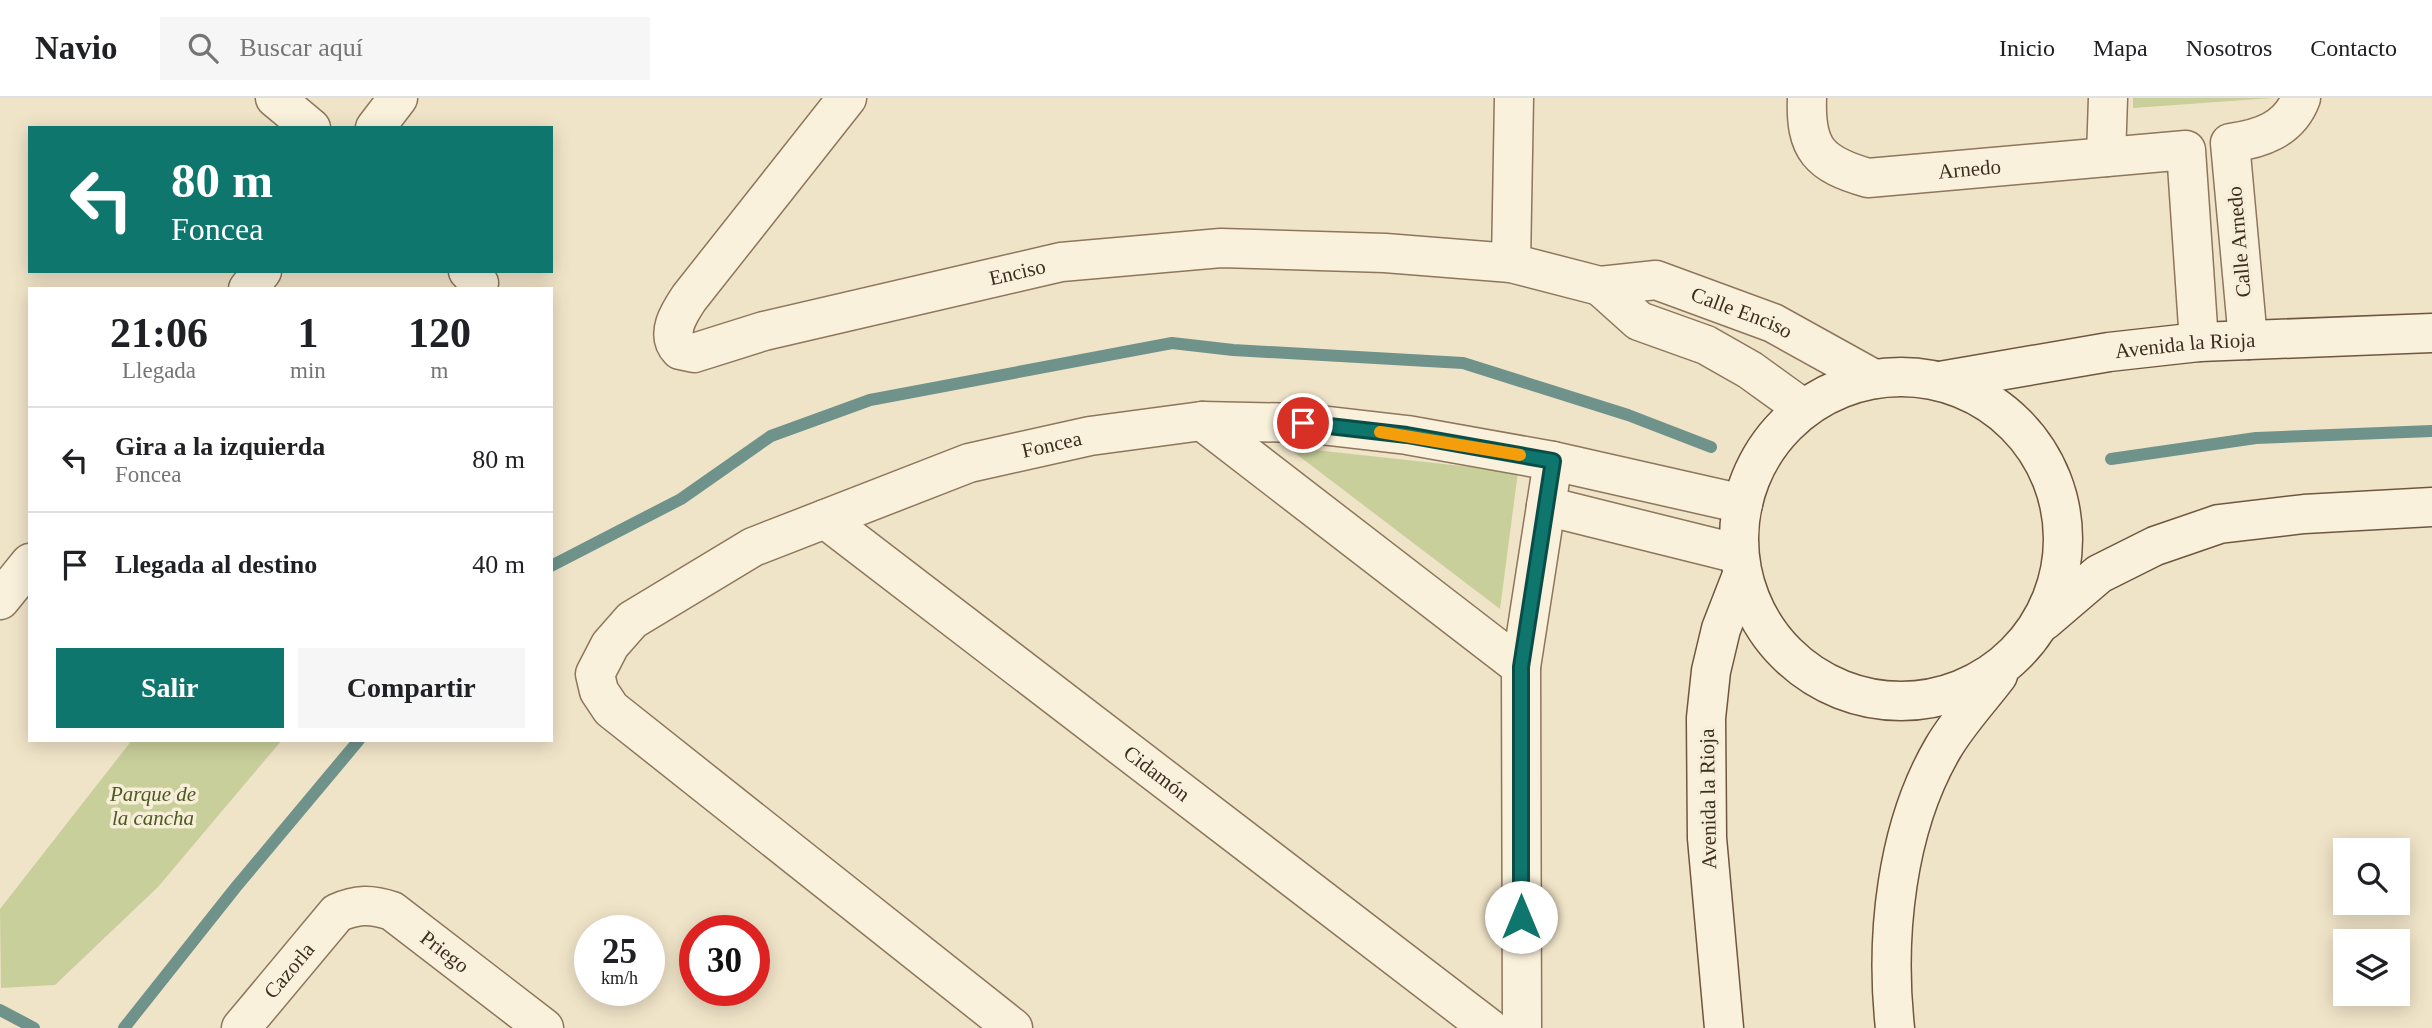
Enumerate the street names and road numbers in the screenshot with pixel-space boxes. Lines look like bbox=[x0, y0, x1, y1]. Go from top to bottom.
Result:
street label: Arnedo bbox=[1937, 154, 2002, 184]
street label: Calle Arnedo bbox=[2222, 185, 2256, 299]
street label: Enciso bbox=[987, 254, 1048, 290]
street label: Calle Enciso bbox=[1688, 282, 1797, 343]
street label: Avenida la Rioja bbox=[2114, 328, 2256, 363]
street label: Foncea bbox=[1019, 426, 1085, 463]
street label: Avenida la Rioja bbox=[1695, 728, 1721, 870]
street label: Cidamón bbox=[1119, 740, 1195, 807]
street label: Priego bbox=[416, 925, 474, 978]
street label: Cazorla bbox=[259, 937, 320, 1003]

